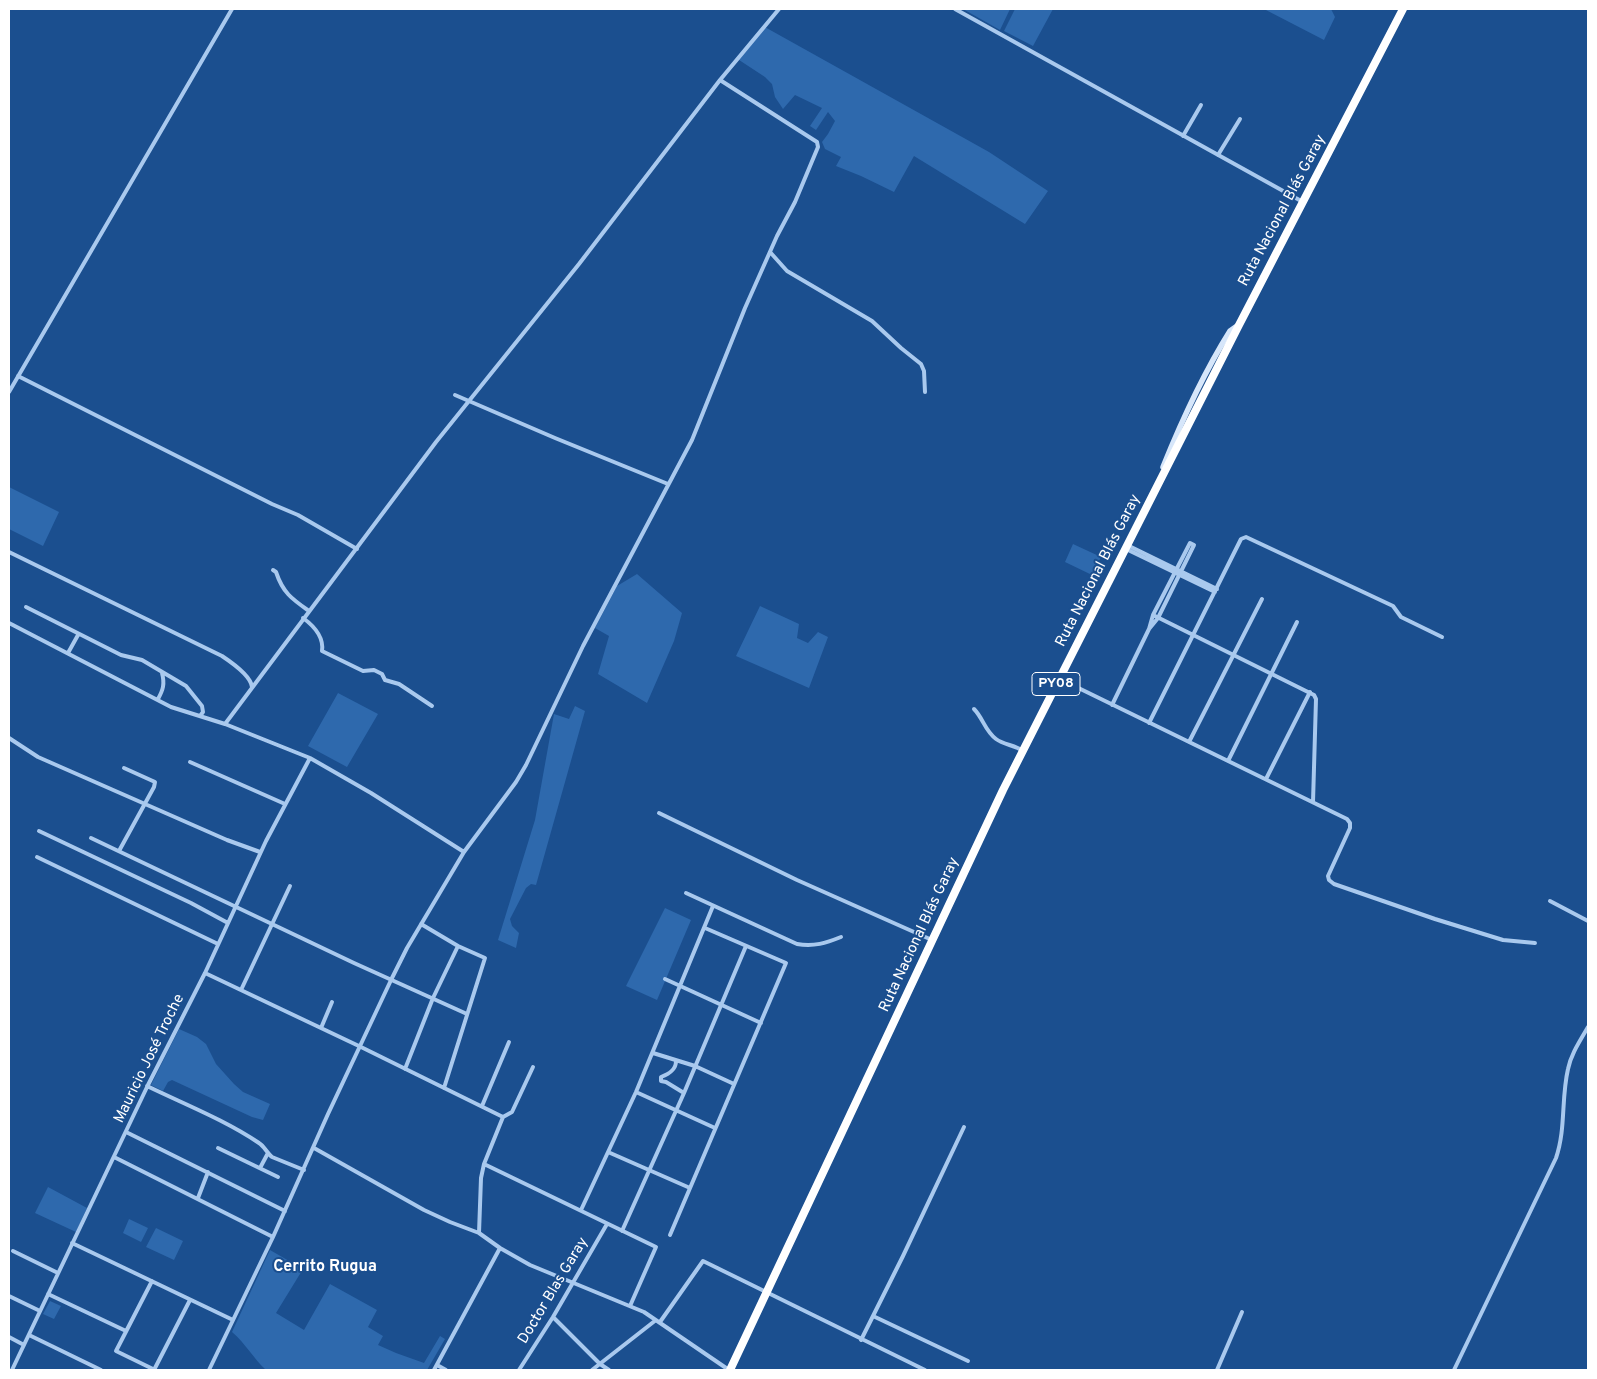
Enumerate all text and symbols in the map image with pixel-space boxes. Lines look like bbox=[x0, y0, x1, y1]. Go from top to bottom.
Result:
street label: Ruta Nacional Blás Garay bbox=[1235, 132, 1331, 290]
street label: Ruta Nacional Blás Garay bbox=[1053, 492, 1145, 650]
road number: PY08 bbox=[1032, 672, 1080, 696]
street label: Ruta Nacional Blás Garay bbox=[876, 855, 964, 1015]
street label: Mauricio José Troche bbox=[111, 991, 189, 1127]
street label: Doctor Blas Garay bbox=[515, 1234, 593, 1348]
district label: Cerrito Rugua bbox=[273, 1258, 377, 1278]

